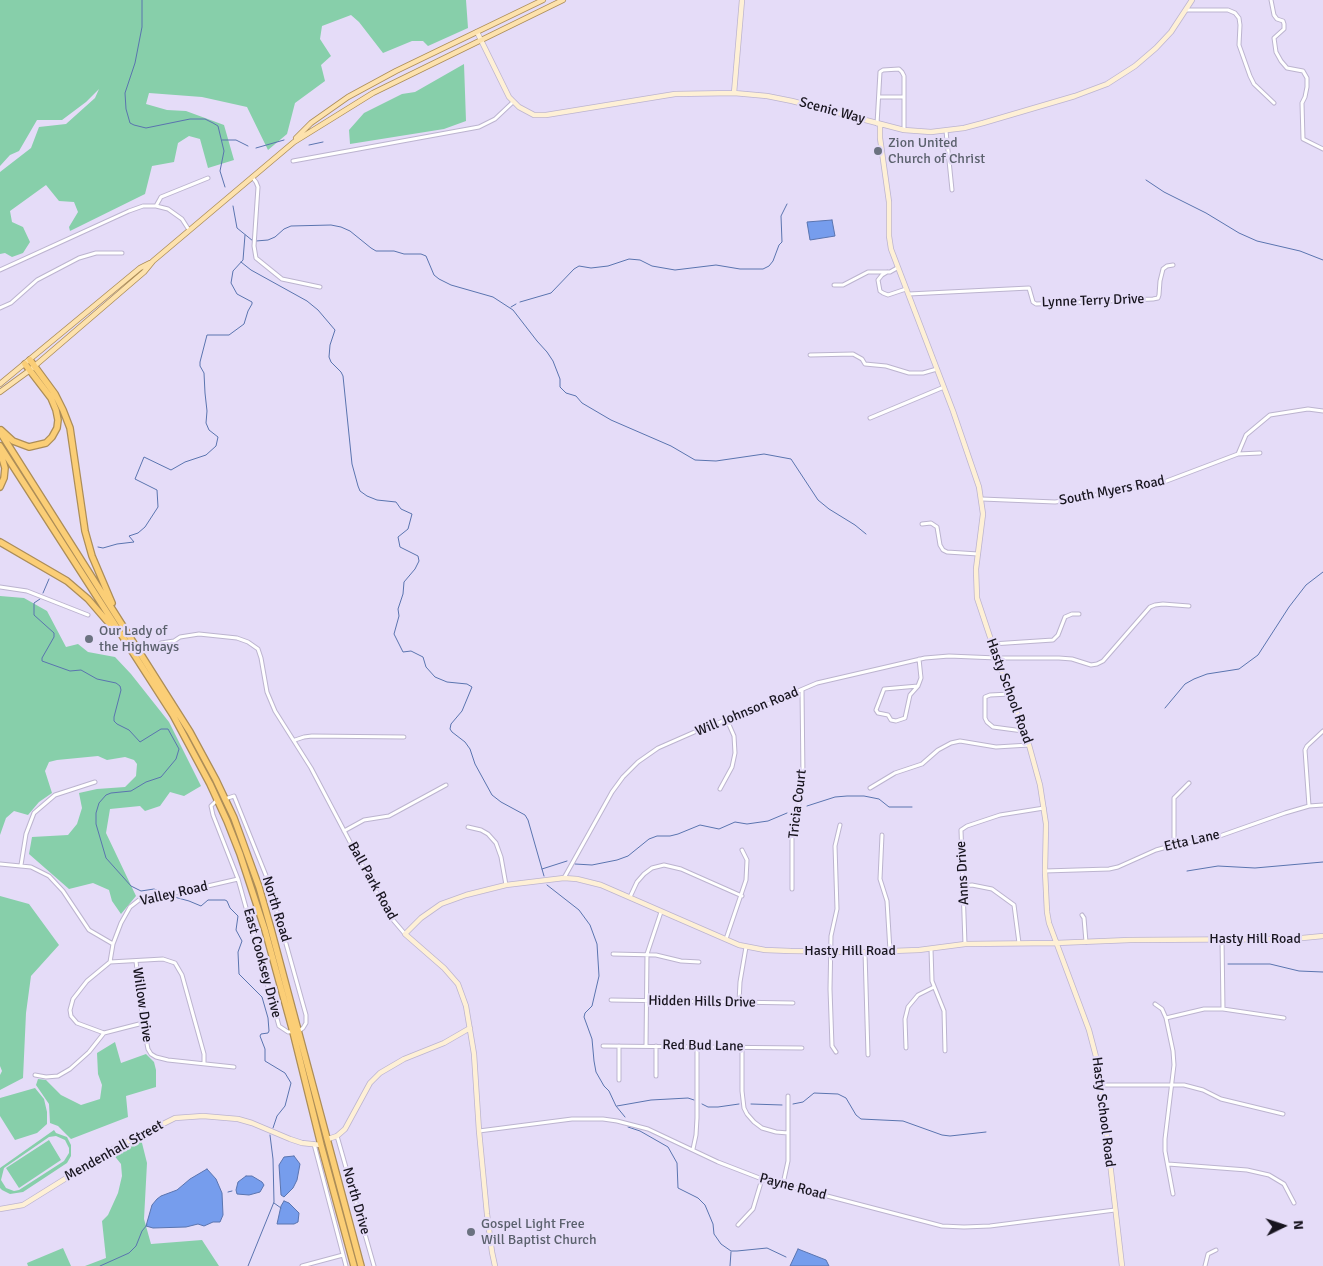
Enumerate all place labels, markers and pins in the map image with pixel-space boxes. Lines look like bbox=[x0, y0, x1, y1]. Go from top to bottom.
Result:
place label: Zion United Church of Christ bbox=[888, 135, 985, 168]
marker: Zion United Church of Christ bbox=[872, 145, 884, 157]
place label: Our Lady of the Highways bbox=[99, 623, 179, 656]
marker: Our Lady of the Highways bbox=[83, 633, 95, 645]
place label: Gospel Light Free Will Baptist Church bbox=[481, 1216, 597, 1248]
marker: Gospel Light Free Will Baptist Church bbox=[465, 1226, 477, 1238]

